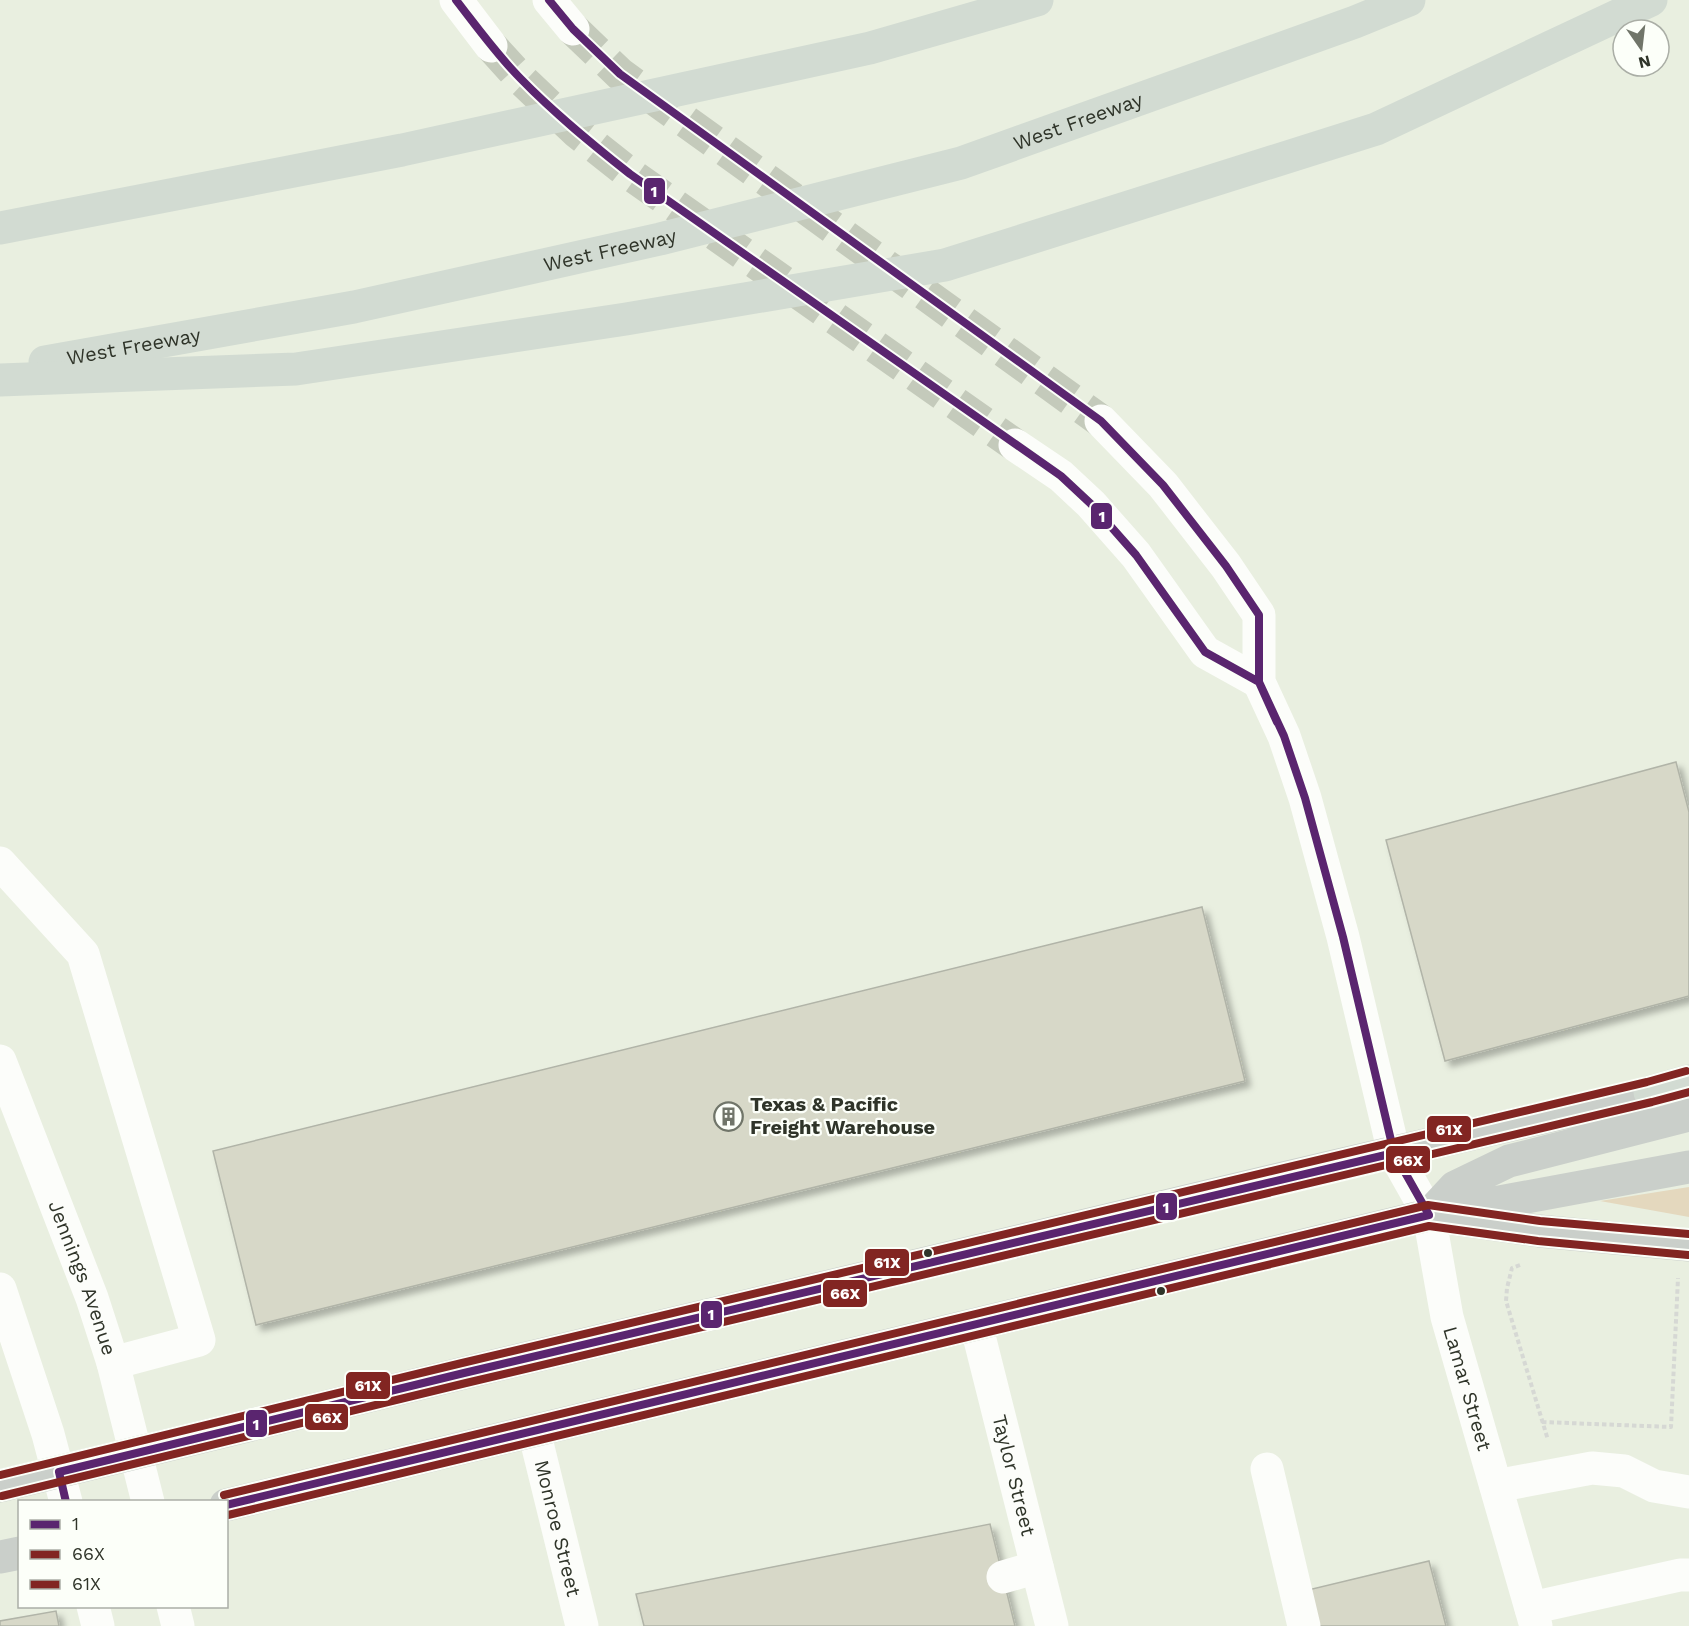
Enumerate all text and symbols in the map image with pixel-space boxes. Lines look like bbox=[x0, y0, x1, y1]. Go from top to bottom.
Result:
north arrow bbox=[1611, 18, 1671, 78]
text: N bbox=[1636, 51, 1653, 73]
street label: West Freeway bbox=[1010, 87, 1146, 155]
line badge: 1 bbox=[643, 177, 666, 205]
text: 1 bbox=[651, 182, 657, 201]
street label: West Freeway bbox=[541, 223, 680, 277]
street label: West Freeway bbox=[65, 322, 203, 370]
line badge: 1 bbox=[1090, 502, 1113, 530]
text: 1 bbox=[1099, 507, 1105, 526]
place label: Texas & Pacific Freight Warehouse bbox=[750, 1092, 935, 1139]
building icon: Texas & Pacific Freight Warehouse bbox=[713, 1100, 745, 1132]
line badge: 61X bbox=[1426, 1115, 1472, 1143]
text: 61X bbox=[1435, 1120, 1463, 1139]
line badge: 66X bbox=[1385, 1145, 1431, 1174]
text: 66X bbox=[1393, 1151, 1423, 1170]
line badge: 1 bbox=[1155, 1192, 1178, 1221]
street label: Jennings Avenue bbox=[43, 1197, 122, 1358]
text: 1 bbox=[1163, 1198, 1169, 1217]
unlabelled marker bbox=[922, 1247, 934, 1259]
line badge: 61X bbox=[864, 1248, 910, 1277]
text: 61X bbox=[873, 1253, 901, 1272]
line badge: 66X bbox=[822, 1279, 868, 1308]
text: 66X bbox=[830, 1284, 860, 1303]
unlabelled marker bbox=[1155, 1285, 1167, 1297]
line badge: 1 bbox=[700, 1300, 723, 1329]
text: 1 bbox=[708, 1305, 714, 1324]
street label: Lamar Street bbox=[1438, 1323, 1497, 1454]
line badge: 61X bbox=[345, 1371, 391, 1400]
text: 61X bbox=[354, 1376, 382, 1395]
line badge: 66X bbox=[304, 1403, 349, 1431]
text: 66X bbox=[312, 1408, 342, 1427]
line badge: 1 bbox=[245, 1409, 268, 1438]
street label: Taylor Street bbox=[987, 1412, 1041, 1539]
text: 1 bbox=[253, 1415, 259, 1434]
street label: Monroe Street bbox=[530, 1457, 586, 1599]
legend bbox=[18, 1500, 228, 1608]
text: 1 bbox=[72, 1513, 79, 1534]
text: 66X bbox=[72, 1543, 105, 1564]
text: 61X bbox=[72, 1573, 101, 1594]

